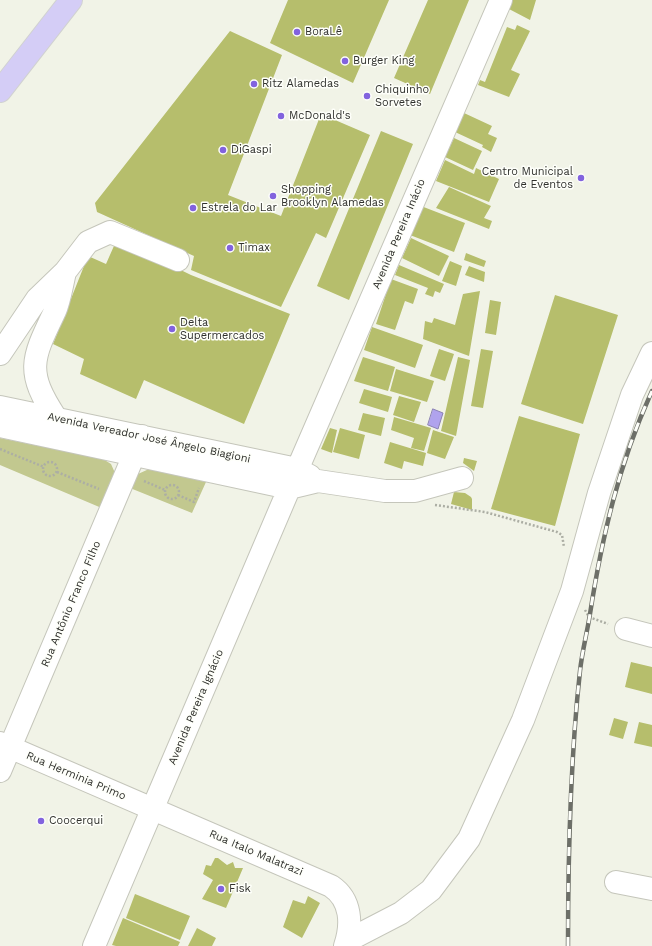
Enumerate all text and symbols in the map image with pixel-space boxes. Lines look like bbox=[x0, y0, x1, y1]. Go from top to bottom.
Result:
place label: BoraLê bbox=[305, 25, 342, 39]
marker: BoraLê bbox=[292, 27, 302, 37]
place label: Burger King bbox=[353, 54, 414, 68]
marker: Burger King bbox=[340, 56, 350, 66]
place label: Ritz Alamedas bbox=[262, 77, 339, 91]
marker: Ritz Alamedas bbox=[249, 79, 259, 89]
place label: Chiquinho Sorvetes bbox=[375, 83, 429, 109]
marker: Chiquinho Sorvetes bbox=[362, 91, 372, 101]
place label: McDonald's bbox=[289, 109, 351, 123]
marker: McDonald's bbox=[276, 111, 286, 121]
place label: DiGaspi bbox=[231, 143, 272, 157]
marker: DiGaspi bbox=[218, 145, 228, 155]
place label: Centro Municipal de Eventos bbox=[482, 165, 573, 191]
marker: Centro Municipal de Eventos bbox=[576, 173, 586, 183]
street label: Avenida Pereira Inácio bbox=[370, 177, 428, 291]
place label: Shopping Brooklyn Alamedas bbox=[281, 183, 384, 209]
marker: Shopping Brooklyn Alamedas bbox=[268, 191, 278, 201]
place label: Estrela do Lar bbox=[201, 201, 277, 215]
marker: Estrela do Lar bbox=[188, 203, 198, 213]
place label: Timax bbox=[238, 241, 270, 255]
marker: Timax bbox=[225, 243, 235, 253]
place label: Delta Supermercados bbox=[180, 316, 264, 342]
marker: Delta Supermercados bbox=[167, 324, 177, 334]
street label: Avenida Vereador José Ângelo Biagioni bbox=[46, 410, 252, 466]
street label: Rua Antônio Franco Filho bbox=[38, 539, 104, 669]
street label: Avenida Pereira Ignácio bbox=[166, 647, 226, 767]
street label: Rua Herminia Primo bbox=[24, 749, 128, 803]
place label: Coocerqui bbox=[49, 814, 103, 828]
marker: Coocerqui bbox=[36, 816, 46, 826]
street label: Rua Italo Malatrazi bbox=[207, 827, 305, 879]
place label: Fisk bbox=[229, 882, 251, 896]
marker: Fisk bbox=[216, 884, 226, 894]

